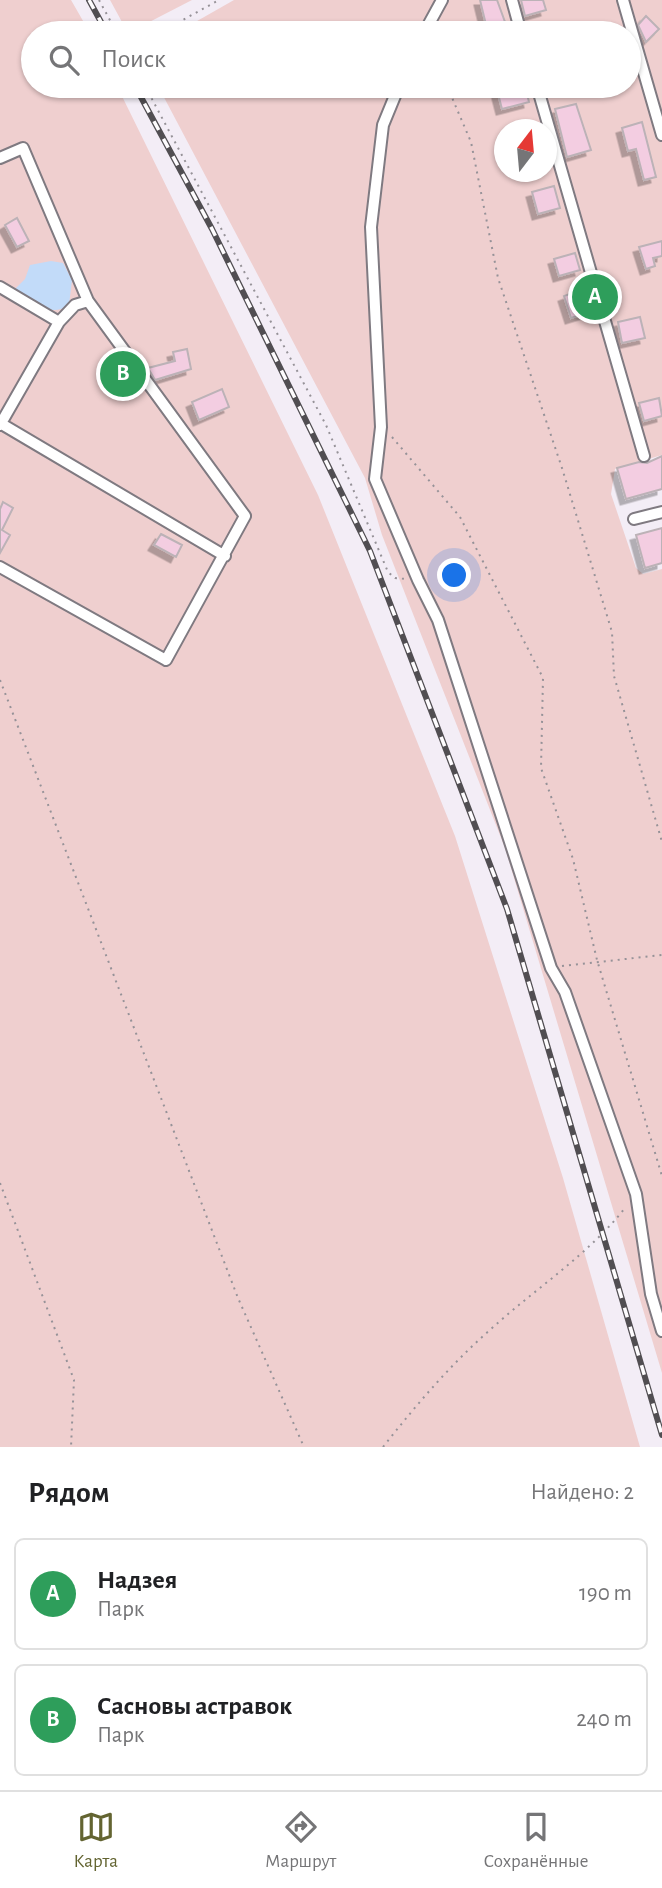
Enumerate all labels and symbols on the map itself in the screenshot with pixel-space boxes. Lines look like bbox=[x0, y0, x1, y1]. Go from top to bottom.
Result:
north arrow bbox=[494, 119, 557, 182]
pin: A bbox=[572, 271, 618, 323]
pin: B bbox=[100, 348, 146, 400]
your location bbox=[437, 558, 471, 592]

